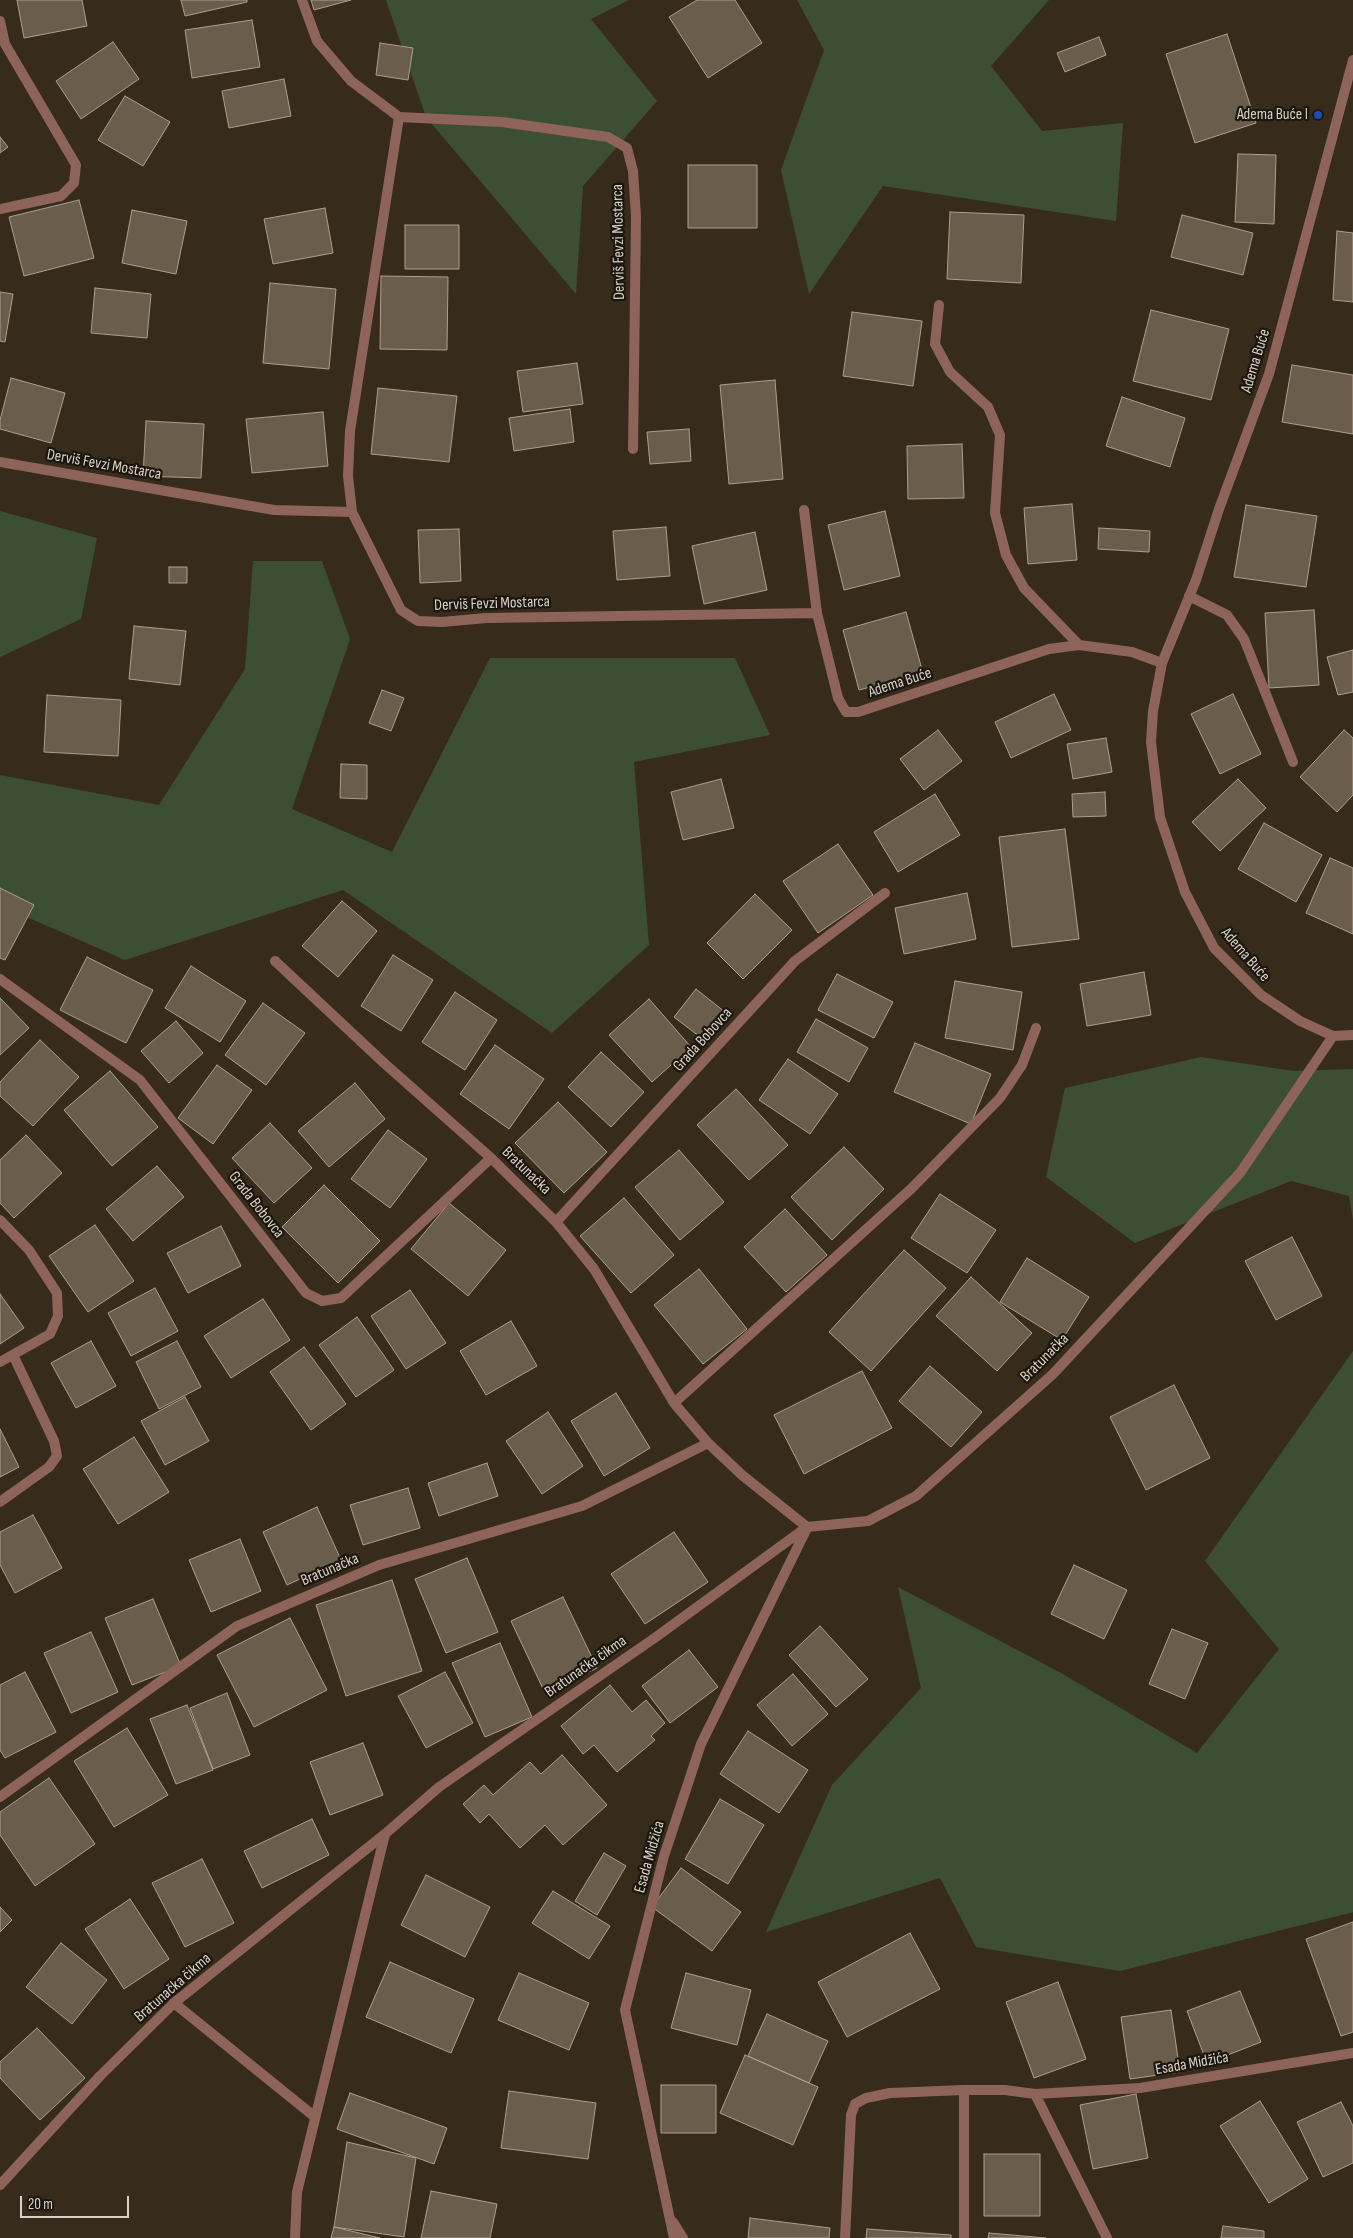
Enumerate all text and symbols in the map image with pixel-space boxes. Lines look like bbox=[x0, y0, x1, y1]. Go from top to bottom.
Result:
place label: Adema Buće I bbox=[1237, 105, 1308, 125]
marker: Adema Buće I bbox=[1312, 109, 1324, 121]
street label: Derviš Fevzi Mostarca bbox=[608, 184, 630, 300]
street label: Adema Buće bbox=[1237, 327, 1275, 395]
street label: Derviš Fevzi Mostarca bbox=[45, 445, 163, 485]
street label: Derviš Fevzi Mostarca bbox=[434, 592, 550, 616]
street label: Adema Buće bbox=[866, 664, 934, 702]
street label: Adema Buće bbox=[1216, 924, 1274, 986]
street label: Grada Bobovca bbox=[669, 1004, 737, 1076]
street label: Bratunačka bbox=[497, 1143, 555, 1199]
street label: Grada Bobovca bbox=[224, 1168, 288, 1242]
street label: Bratunačka bbox=[1017, 1330, 1073, 1386]
street label: Bratunačka bbox=[298, 1549, 362, 1591]
street label: Bratunačka čikma bbox=[541, 1632, 631, 1702]
street label: Esada Midžića bbox=[631, 1819, 669, 1895]
street label: Bratunačka čikma bbox=[131, 1949, 215, 2027]
street label: Esada Midžića bbox=[1154, 2048, 1230, 2080]
scale bar bbox=[22, 2186, 131, 2218]
text: 20 m bbox=[28, 2195, 53, 2214]

